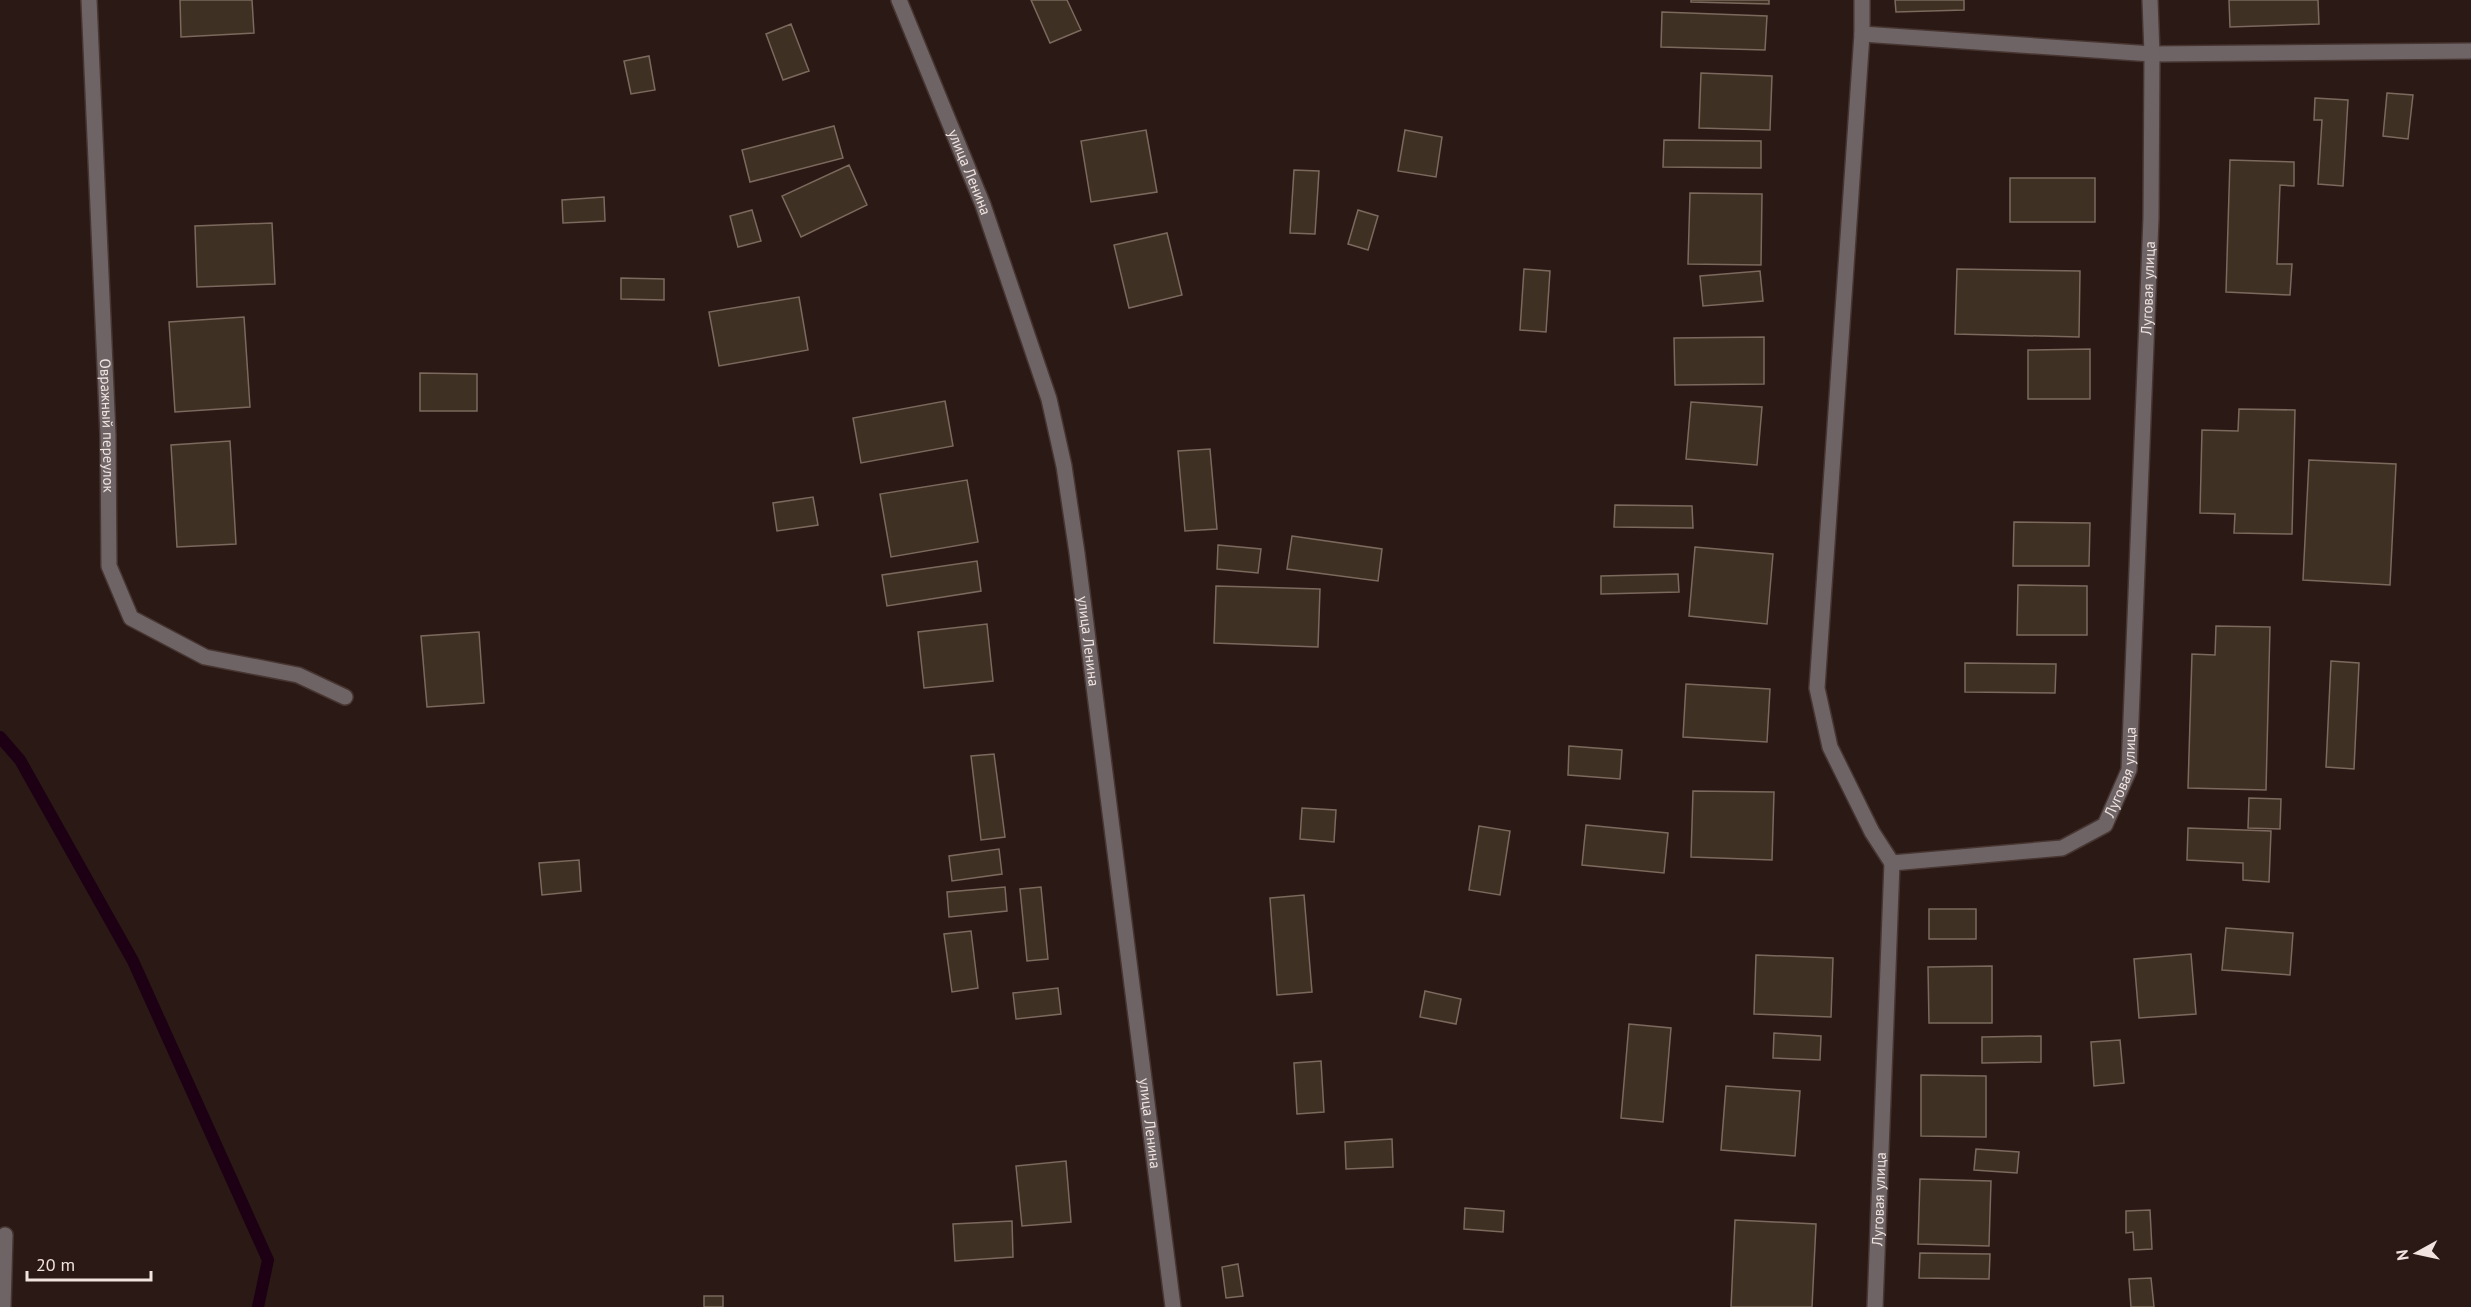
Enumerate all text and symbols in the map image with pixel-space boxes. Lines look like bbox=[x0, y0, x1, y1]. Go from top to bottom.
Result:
street label: улица Ленина bbox=[944, 126, 996, 217]
street label: Луговая улица bbox=[2136, 241, 2159, 336]
street label: Овражный переулок bbox=[96, 358, 118, 494]
street label: улица Ленина bbox=[1074, 595, 1104, 687]
street label: Луговая улица bbox=[2099, 726, 2140, 821]
street label: улица Ленина bbox=[1135, 1077, 1165, 1170]
street label: Луговая улица bbox=[1867, 1152, 1890, 1247]
north arrow bbox=[2387, 1223, 2447, 1283]
scale bar bbox=[27, 1244, 152, 1282]
text: N bbox=[2392, 1248, 2413, 1262]
text: 20 m bbox=[36, 1253, 75, 1276]

